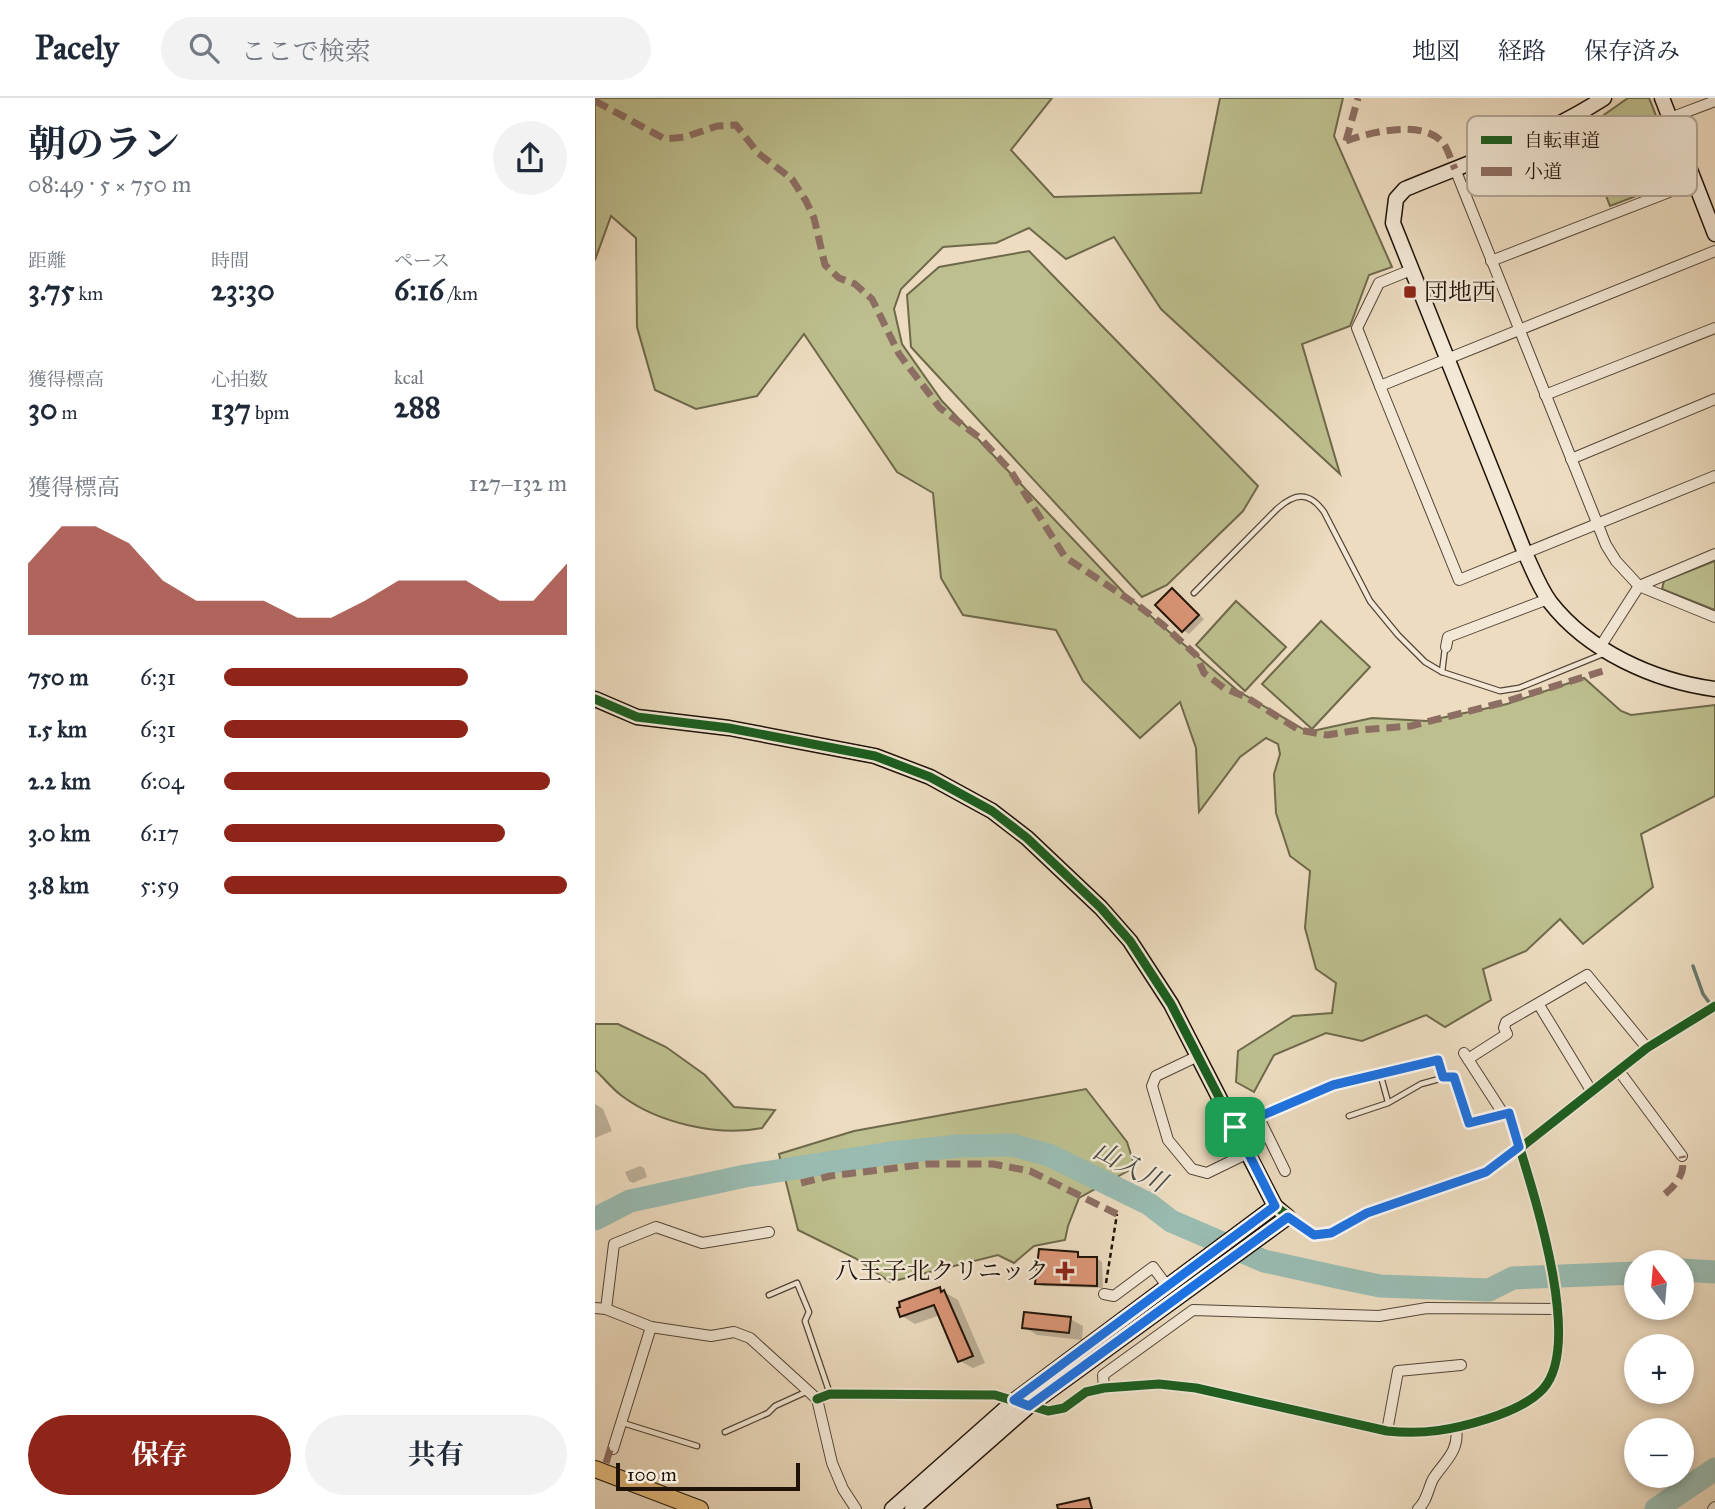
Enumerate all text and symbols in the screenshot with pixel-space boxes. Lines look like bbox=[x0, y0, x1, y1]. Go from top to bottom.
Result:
search box bbox=[161, 17, 651, 80]
text: Pacely bbox=[35, 28, 119, 68]
icon: search bbox=[185, 29, 223, 67]
text: ここで検索 bbox=[241, 35, 371, 67]
text: 地図 bbox=[1412, 36, 1460, 66]
text: 経路 bbox=[1498, 36, 1546, 66]
text: 保存済み bbox=[1584, 36, 1680, 66]
legend bbox=[1467, 116, 1697, 196]
text: 朝のラン bbox=[28, 121, 180, 167]
button: share bbox=[493, 121, 567, 195]
text: 自転車道 bbox=[1524, 129, 1600, 152]
text: 小道 bbox=[1524, 160, 1562, 183]
text: 08:49 · 5 × 750 m bbox=[28, 170, 191, 198]
text: 距離 bbox=[28, 249, 66, 272]
text: 時間 bbox=[211, 249, 249, 272]
text: ペース bbox=[394, 249, 450, 272]
text: 3.75 bbox=[28, 272, 74, 308]
text: 23:30 bbox=[211, 272, 275, 308]
text: 6:16 bbox=[394, 272, 444, 308]
place label: 団地西 bbox=[1424, 277, 1496, 307]
text: km bbox=[74, 282, 103, 305]
text: /km bbox=[444, 282, 478, 305]
marker: 団地西 bbox=[1402, 284, 1418, 300]
text: kcal bbox=[394, 366, 424, 389]
text: 獲得標高 bbox=[28, 368, 104, 391]
text: 心拍数 bbox=[211, 368, 268, 391]
text: 288 bbox=[394, 389, 441, 425]
text: 30 bbox=[28, 391, 57, 427]
text: 137 bbox=[211, 391, 251, 427]
text: m bbox=[57, 401, 78, 424]
text: bpm bbox=[251, 401, 290, 424]
text: 127–132 m bbox=[469, 469, 567, 497]
text: 獲得標高 bbox=[28, 473, 120, 501]
text: 750 m bbox=[28, 663, 89, 691]
text: 6:31 bbox=[140, 663, 176, 691]
text: 1.5 km bbox=[28, 715, 87, 743]
text: 6:31 bbox=[140, 715, 176, 743]
text: 2.2 km bbox=[28, 767, 91, 795]
text: 6:04 bbox=[140, 767, 184, 795]
text: 3.0 km bbox=[28, 819, 90, 847]
text: 6:17 bbox=[140, 819, 179, 847]
text: 3.8 km bbox=[28, 871, 89, 899]
text: 5:59 bbox=[140, 871, 180, 899]
pin bbox=[1205, 1097, 1265, 1157]
icon: arrive bbox=[1216, 1108, 1254, 1146]
water label: 山入川 bbox=[1088, 1134, 1175, 1200]
north arrow bbox=[1624, 1250, 1694, 1320]
map controls bbox=[1624, 1250, 1694, 1488]
place label: 八王子北クリニック bbox=[834, 1256, 1049, 1286]
marker: 八王子北クリニック bbox=[1055, 1261, 1075, 1281]
button: + bbox=[1624, 1334, 1694, 1404]
button: 保存 bbox=[28, 1415, 291, 1495]
button: 共有 bbox=[305, 1415, 567, 1495]
button: − bbox=[1624, 1418, 1694, 1488]
scale bar bbox=[616, 1460, 800, 1492]
text: 100 m bbox=[627, 1463, 677, 1486]

